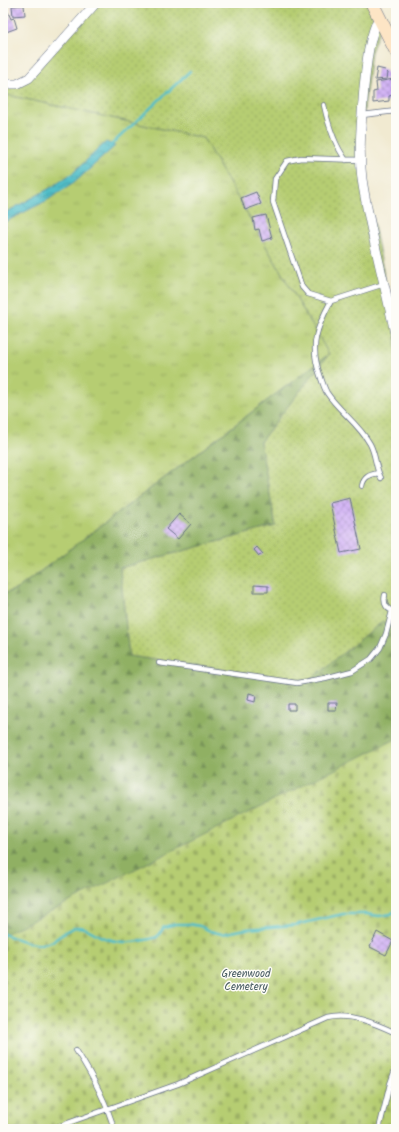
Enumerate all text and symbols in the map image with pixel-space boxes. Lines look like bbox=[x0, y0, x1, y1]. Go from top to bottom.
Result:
park label: Greenwood Cemetery bbox=[222, 965, 271, 996]

